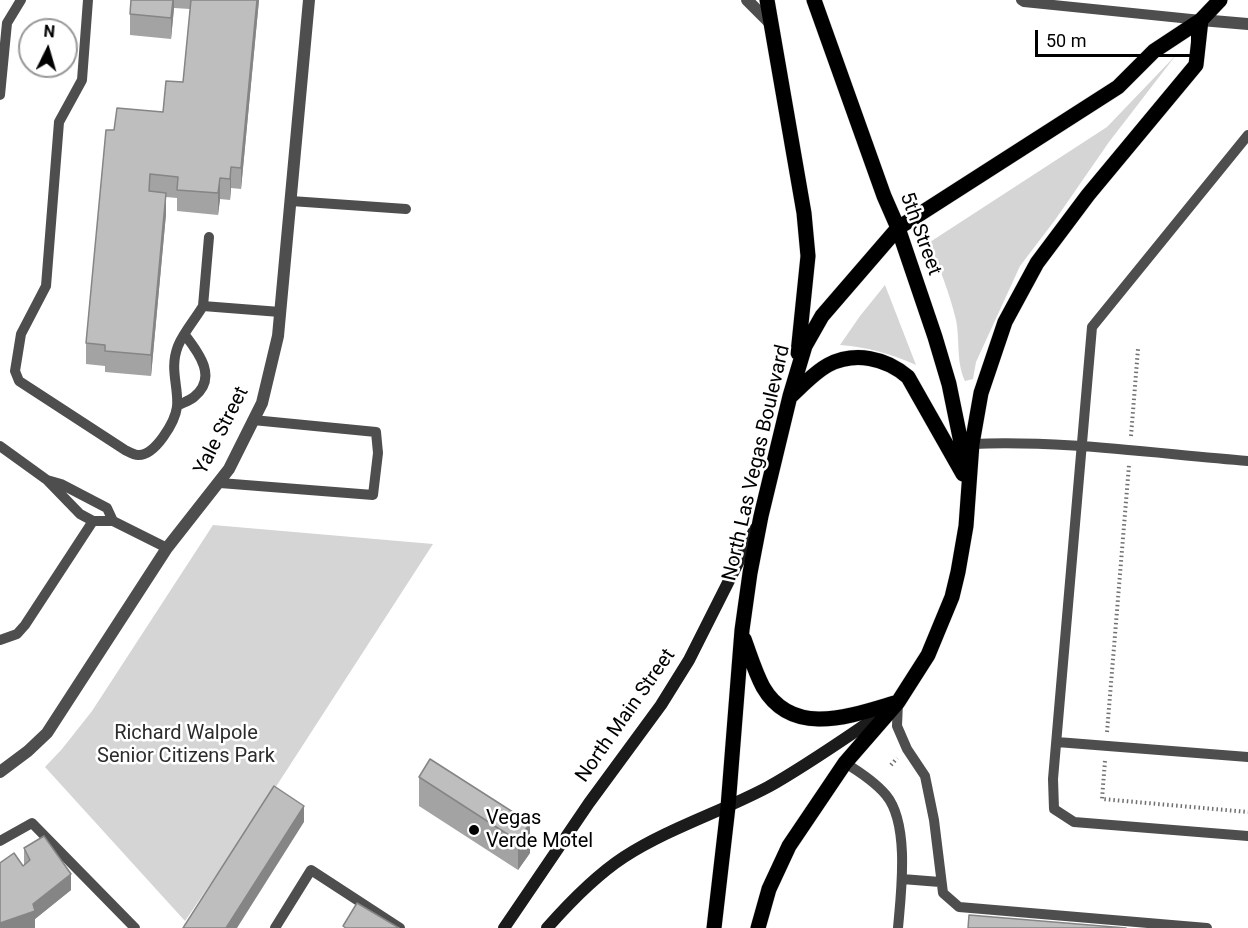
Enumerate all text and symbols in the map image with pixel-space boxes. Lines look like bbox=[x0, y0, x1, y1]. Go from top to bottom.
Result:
north arrow bbox=[18, 18, 78, 78]
scale bar bbox=[1038, 18, 1197, 56]
text: N bbox=[43, 22, 56, 42]
text: 50 m bbox=[1046, 30, 1086, 51]
street label: 5th Street bbox=[894, 189, 946, 279]
street label: North Las Vegas Boulevard bbox=[718, 343, 796, 583]
street label: Yale Street bbox=[190, 383, 254, 479]
street label: North Main Street bbox=[571, 645, 681, 787]
park label: Richard Walpole Senior Citizens Park bbox=[97, 722, 275, 769]
place label: Vegas Verde Motel bbox=[486, 807, 593, 854]
marker: Vegas Verde Motel bbox=[467, 823, 481, 837]

